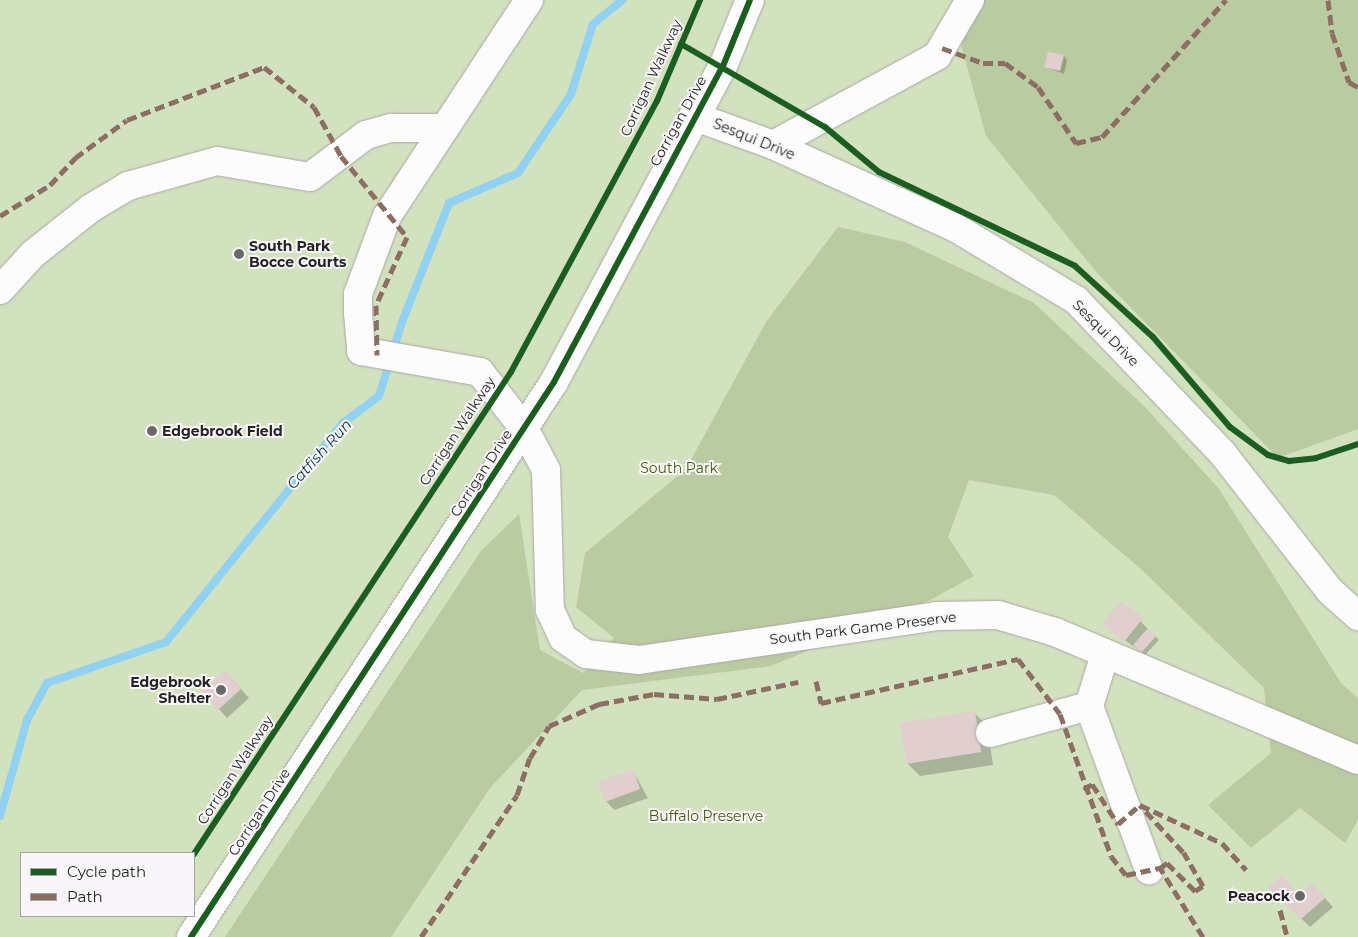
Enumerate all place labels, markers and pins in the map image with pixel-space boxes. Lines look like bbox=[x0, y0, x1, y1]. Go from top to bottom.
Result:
place label: South Park Bocce Courts bbox=[249, 238, 346, 270]
marker: South Park Bocce Courts bbox=[233, 248, 245, 260]
place label: Edgebrook Field bbox=[162, 423, 283, 439]
marker: Edgebrook Field bbox=[146, 425, 158, 437]
place label: Edgebrook Shelter bbox=[130, 674, 211, 706]
marker: Edgebrook Shelter bbox=[215, 684, 227, 696]
place label: Peacock bbox=[1228, 888, 1290, 904]
marker: Peacock bbox=[1294, 890, 1306, 902]

